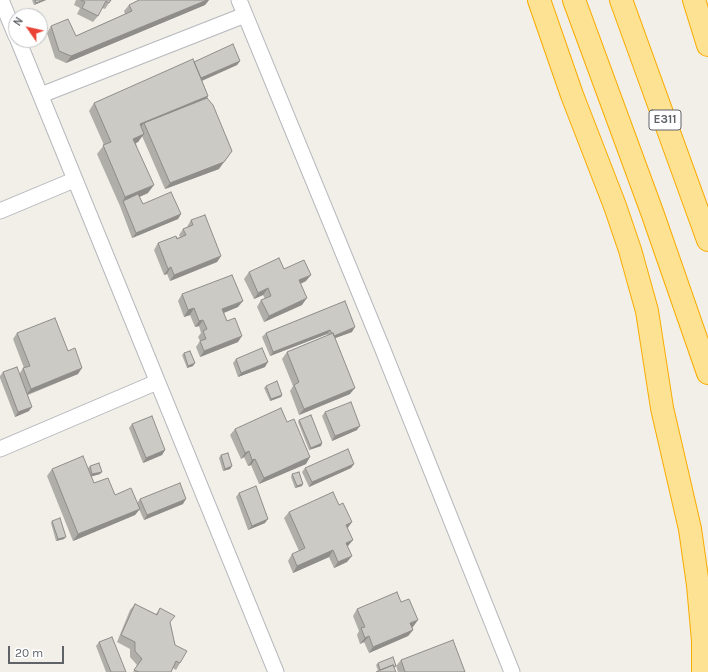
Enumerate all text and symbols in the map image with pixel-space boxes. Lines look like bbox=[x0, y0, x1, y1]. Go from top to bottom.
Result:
north arrow bbox=[8, 8, 48, 48]
text: N bbox=[11, 15, 26, 28]
road number: E311 bbox=[649, 110, 681, 130]
scale bar bbox=[10, 638, 66, 664]
text: 20 m bbox=[15, 646, 43, 660]

